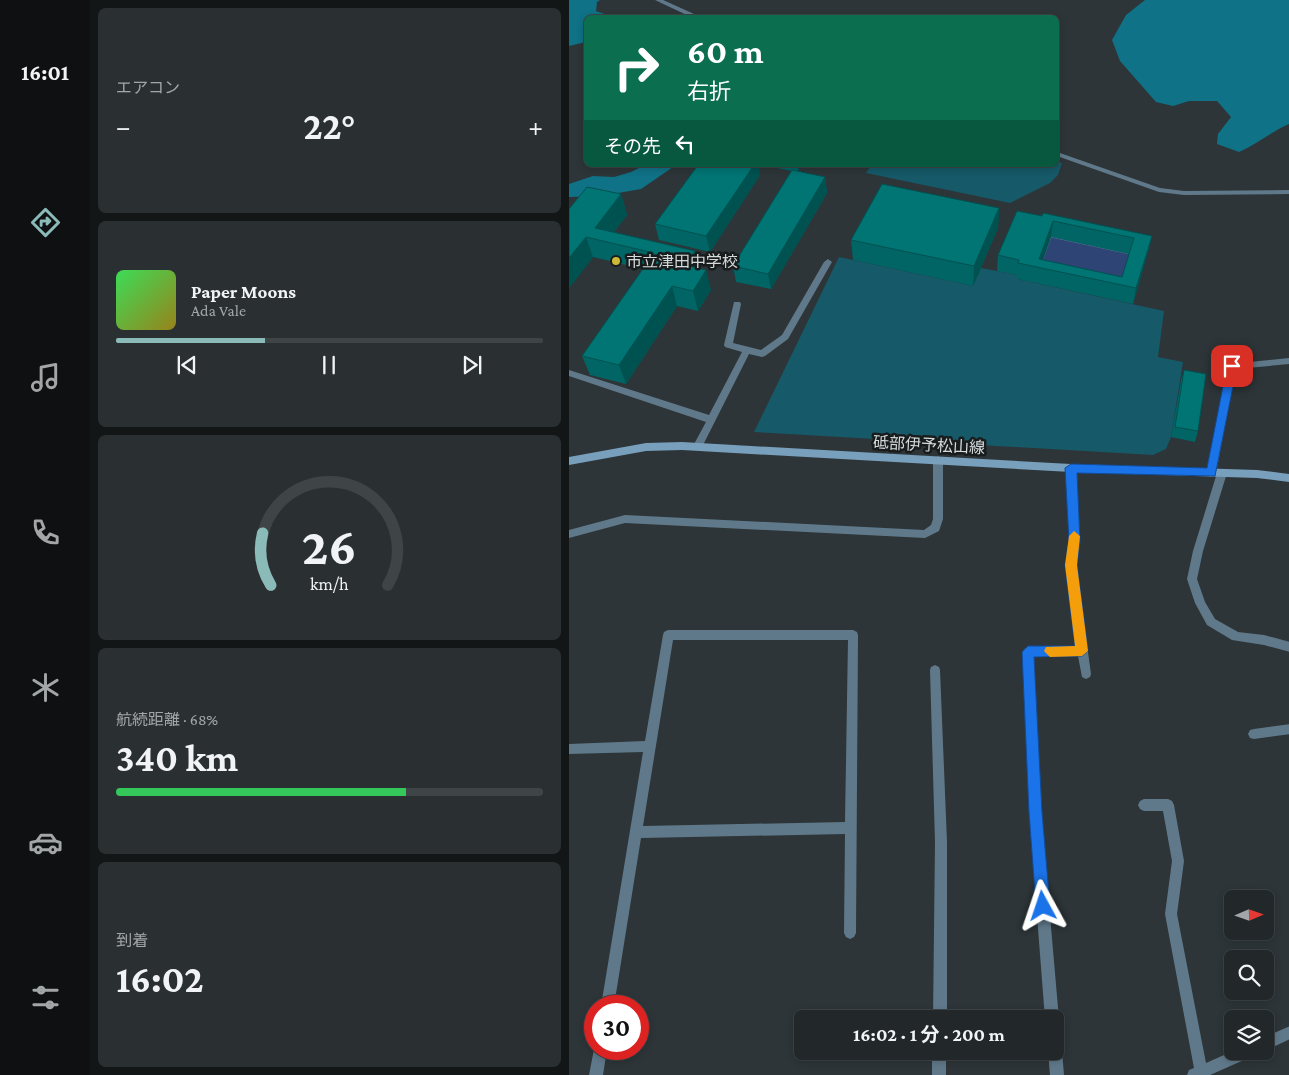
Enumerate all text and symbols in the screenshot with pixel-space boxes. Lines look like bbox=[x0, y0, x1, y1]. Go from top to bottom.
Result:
text: 60 m bbox=[687, 32, 764, 71]
icon: right bbox=[604, 35, 669, 100]
text: 16:01 bbox=[21, 60, 69, 85]
text: エアコン bbox=[116, 79, 180, 96]
text: 右折 bbox=[687, 79, 731, 104]
text: 22° bbox=[303, 105, 356, 147]
text: − bbox=[116, 111, 131, 142]
text: + bbox=[528, 111, 543, 142]
icon: left bbox=[671, 130, 699, 158]
text: その先 bbox=[604, 136, 661, 157]
icon: directions bbox=[28, 205, 63, 240]
place label: 市立津田中学校 bbox=[626, 253, 738, 270]
marker: 市立津田中学校 bbox=[610, 255, 622, 267]
text: Paper Moons bbox=[191, 281, 296, 302]
text: Ada Vale bbox=[191, 302, 246, 319]
pin bbox=[1211, 345, 1253, 387]
icon: previous bbox=[173, 351, 201, 379]
icon: pause bbox=[315, 351, 343, 379]
icon: next bbox=[458, 351, 486, 379]
icon: arrive bbox=[1218, 352, 1246, 380]
icon: music bbox=[28, 360, 63, 395]
street label: 砥部伊予松山線 bbox=[873, 434, 985, 456]
icon: phone bbox=[28, 515, 63, 550]
text: 26 bbox=[302, 517, 357, 575]
text: km/h bbox=[310, 574, 349, 594]
icon: climate bbox=[28, 670, 63, 705]
text: 航続距離 · 68% bbox=[116, 711, 218, 728]
text: 340 km bbox=[116, 737, 238, 779]
icon: car bbox=[28, 825, 63, 860]
position arrow bbox=[1016, 879, 1068, 931]
north arrow bbox=[1224, 890, 1274, 940]
map controls bbox=[1224, 890, 1274, 1060]
text: 到着 bbox=[116, 932, 148, 949]
button: search bbox=[1224, 950, 1274, 1000]
text: 16:02 bbox=[116, 958, 204, 1000]
icon: filters bbox=[28, 980, 63, 1015]
speed limit sign: 30 bbox=[584, 995, 649, 1060]
button: layers bbox=[1224, 1010, 1274, 1060]
text: 16:02 · 1 分 · 200 m bbox=[853, 1024, 1005, 1045]

